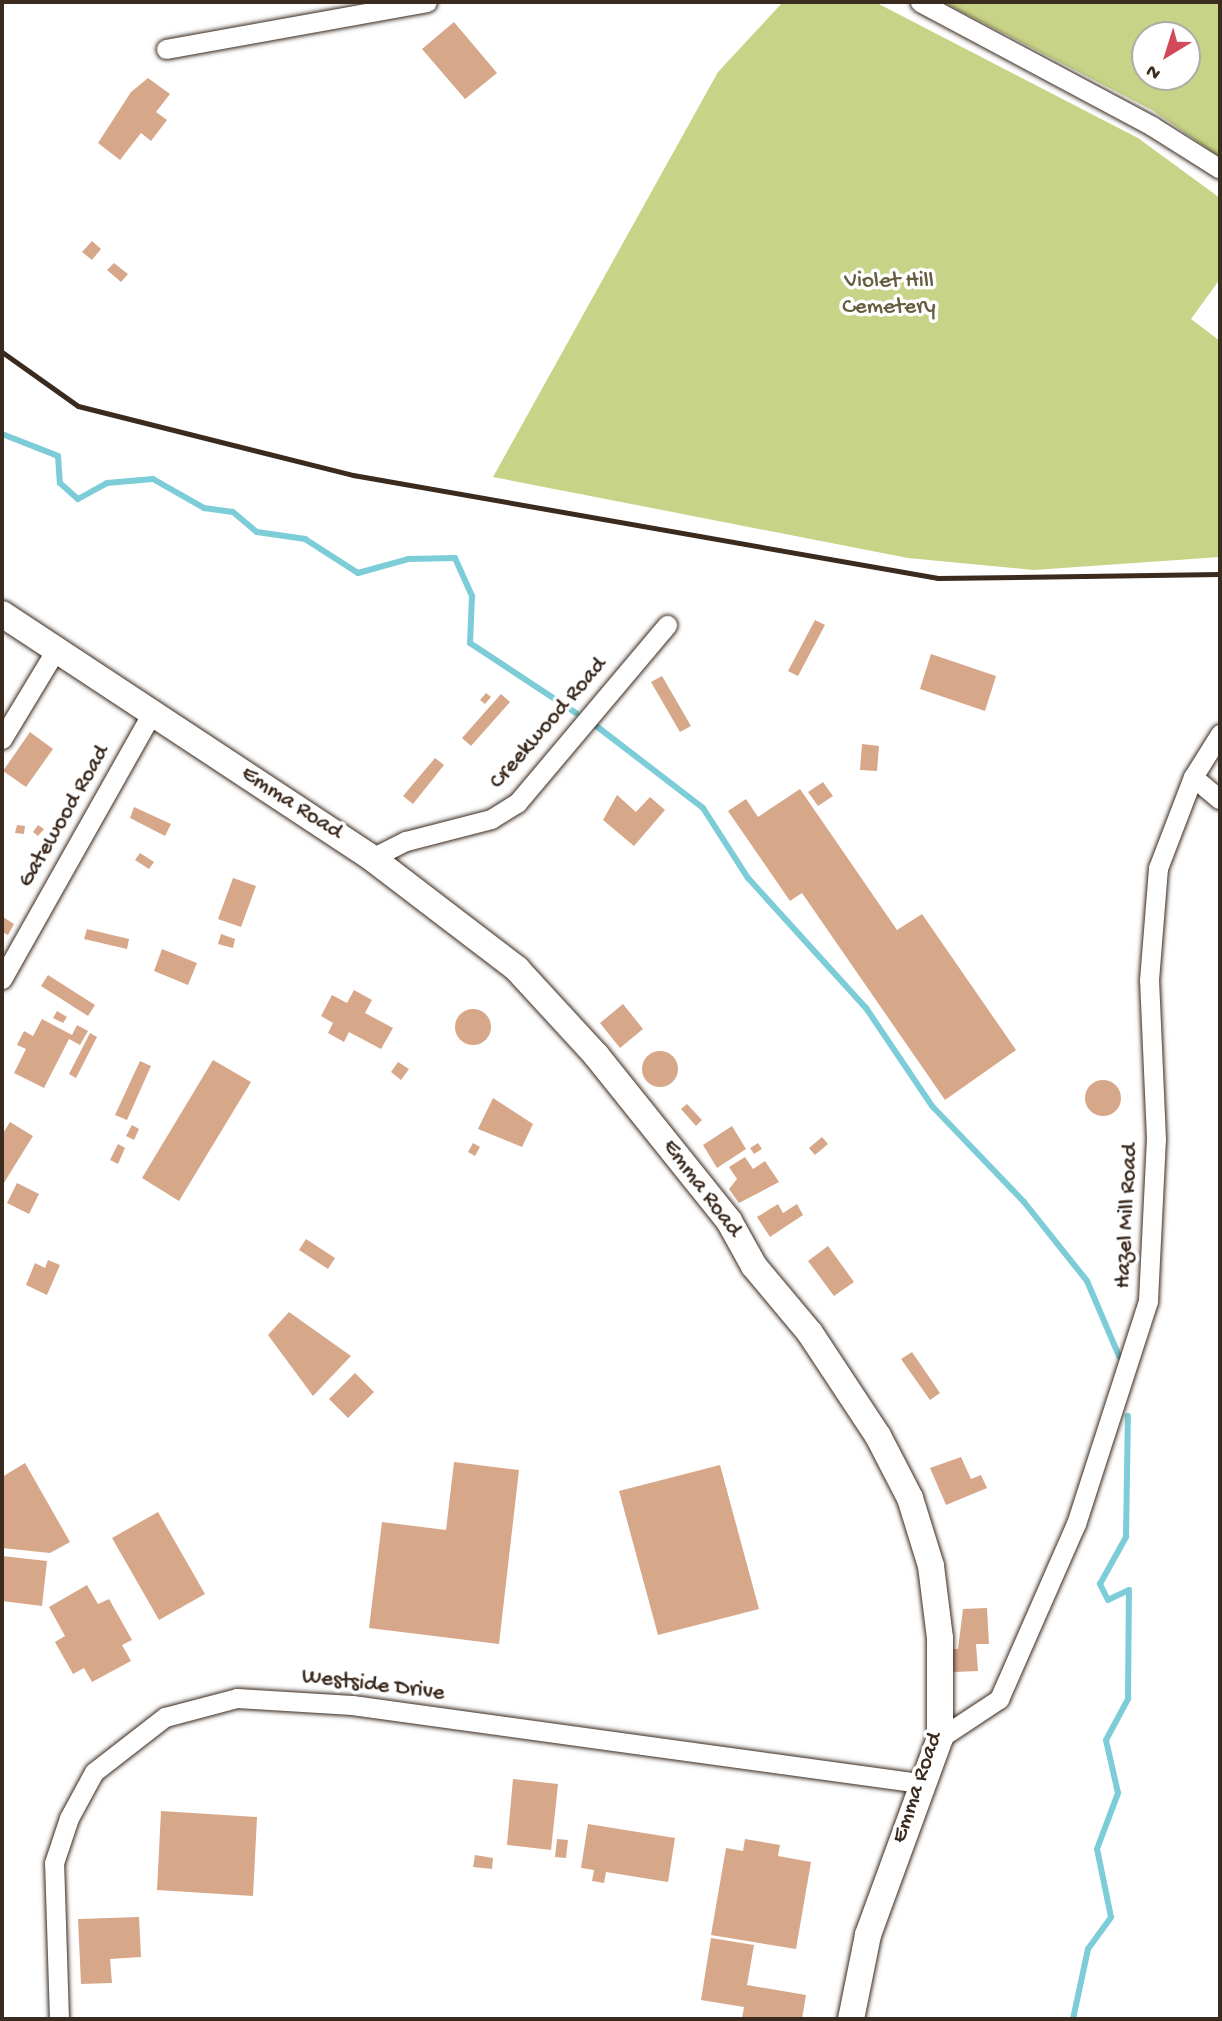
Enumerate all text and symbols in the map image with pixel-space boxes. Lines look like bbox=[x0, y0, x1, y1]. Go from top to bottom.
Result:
north arrow bbox=[1131, 21, 1201, 91]
text: N bbox=[1142, 58, 1166, 84]
park label: Violet Hill Cemetery bbox=[842, 268, 936, 322]
street label: Creekwood Road bbox=[484, 653, 614, 795]
street label: Gatewood Road bbox=[13, 741, 117, 893]
street label: Emma Road bbox=[235, 761, 347, 847]
street label: Emma Road bbox=[655, 1135, 747, 1243]
street label: Hazel Mill Road bbox=[1110, 1143, 1146, 1289]
street label: Westside Drive bbox=[300, 1664, 446, 1708]
street label: Emma Road bbox=[886, 1729, 950, 1847]

